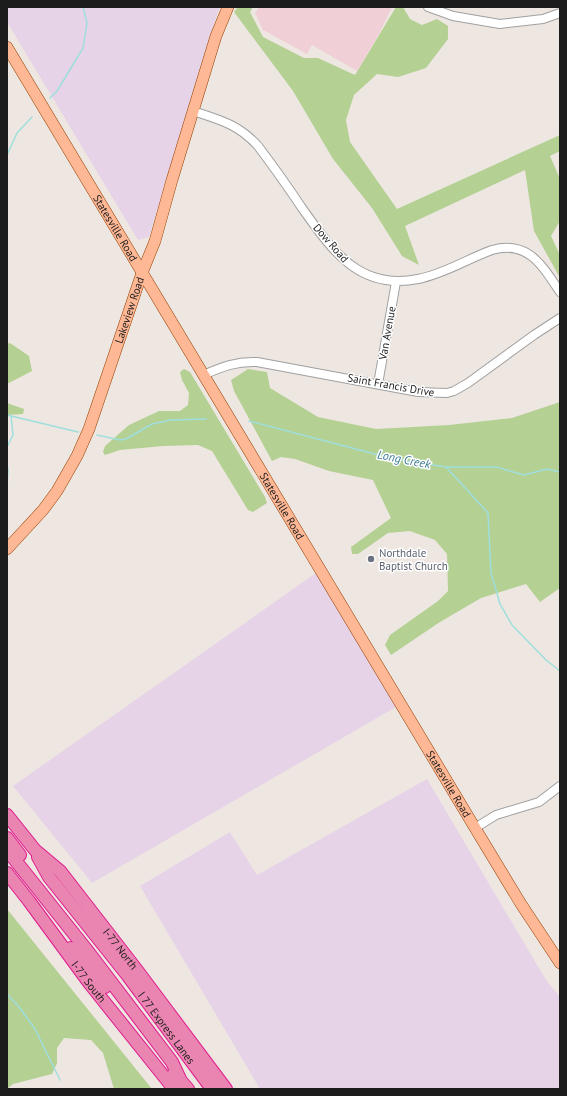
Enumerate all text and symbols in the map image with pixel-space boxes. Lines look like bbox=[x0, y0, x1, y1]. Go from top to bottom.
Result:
street label: Statesville Road bbox=[90, 192, 141, 264]
street label: Dow Road bbox=[310, 221, 352, 265]
street label: Lakeview Road bbox=[112, 275, 147, 345]
street label: Van Avenue bbox=[375, 305, 399, 362]
street label: Saint Francis Drive bbox=[346, 370, 436, 400]
water label: Long Creek bbox=[376, 447, 432, 472]
street label: Statesville Road bbox=[257, 470, 307, 542]
place label: Northdale Baptist Church bbox=[379, 546, 448, 573]
marker: Northdale Baptist Church bbox=[366, 554, 376, 564]
street label: Statesville Road bbox=[423, 748, 474, 820]
street label: I-77 North bbox=[100, 925, 141, 972]
street label: I-77 South bbox=[68, 958, 109, 1005]
street label: I 77 Express Lanes bbox=[135, 989, 198, 1067]

